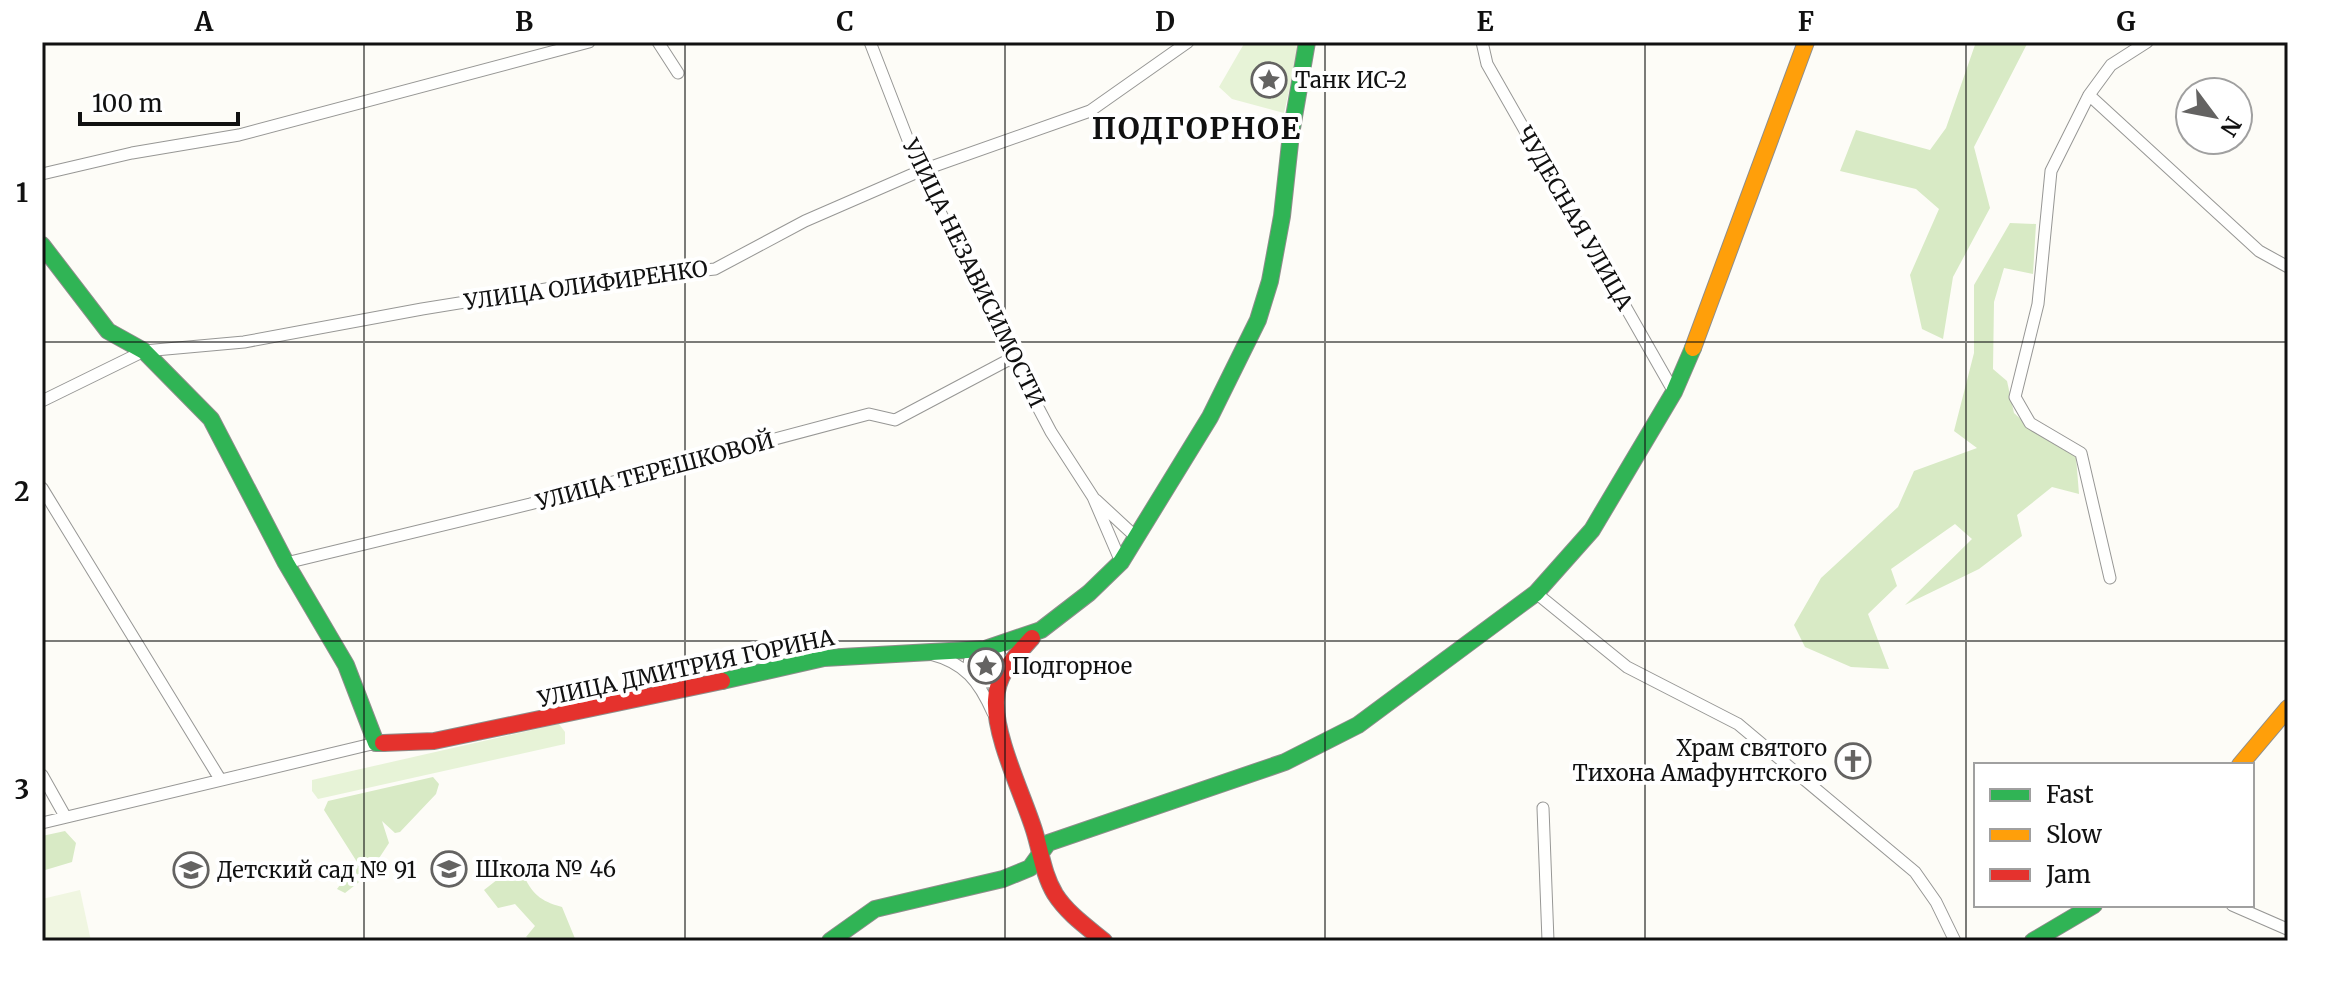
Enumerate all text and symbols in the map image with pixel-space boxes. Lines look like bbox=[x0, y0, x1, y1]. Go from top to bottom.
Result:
text: A bbox=[194, 5, 214, 38]
text: B bbox=[515, 5, 533, 38]
text: C bbox=[836, 5, 854, 38]
text: D bbox=[1155, 5, 1175, 38]
text: E bbox=[1477, 5, 1494, 38]
text: F bbox=[1798, 5, 1814, 38]
text: G bbox=[2117, 5, 2136, 38]
place icon: Танк ИС-2 bbox=[1250, 61, 1288, 99]
place label: Танк ИС-2 bbox=[1295, 66, 1407, 94]
scale bar bbox=[80, 76, 238, 126]
north arrow bbox=[2174, 76, 2254, 156]
text: 100 m bbox=[92, 88, 163, 119]
district label: ПОДГОРНОЕ bbox=[1092, 109, 1302, 147]
text: N bbox=[2214, 112, 2247, 142]
street label: ЧУДЕСНАЯ УЛИЦА bbox=[1511, 121, 1639, 315]
street label: УЛИЦА НЕЗАВИСИМОСТИ bbox=[896, 133, 1051, 412]
text: 1 bbox=[16, 176, 28, 209]
street label: УЛИЦА ОЛИФИРЕНКО bbox=[461, 254, 710, 316]
street label: УЛИЦА ТЕРЕШКОВОЙ bbox=[532, 425, 777, 517]
text: 2 bbox=[14, 475, 30, 508]
street label: УЛИЦА ДМИТРИЯ ГОРИНА bbox=[534, 623, 837, 713]
place icon: Подгорное bbox=[967, 647, 1005, 685]
place label: Подгорное bbox=[1012, 652, 1132, 680]
place label: Храм святого Тихона Амафунтского bbox=[1573, 734, 1827, 787]
church icon: Храм святого Тихона Амафунтского bbox=[1834, 742, 1872, 780]
legend bbox=[1974, 763, 2254, 907]
text: 3 bbox=[15, 773, 29, 806]
text: Fast bbox=[2046, 779, 2094, 810]
text: Slow bbox=[2046, 819, 2102, 850]
school or university icon: Школа № 46 bbox=[430, 850, 468, 888]
school or university icon: Детский сад № 91 bbox=[172, 851, 210, 889]
place label: Школа № 46 bbox=[475, 855, 616, 883]
place label: Детский сад № 91 bbox=[217, 856, 417, 884]
text: Jam bbox=[2045, 859, 2091, 890]

